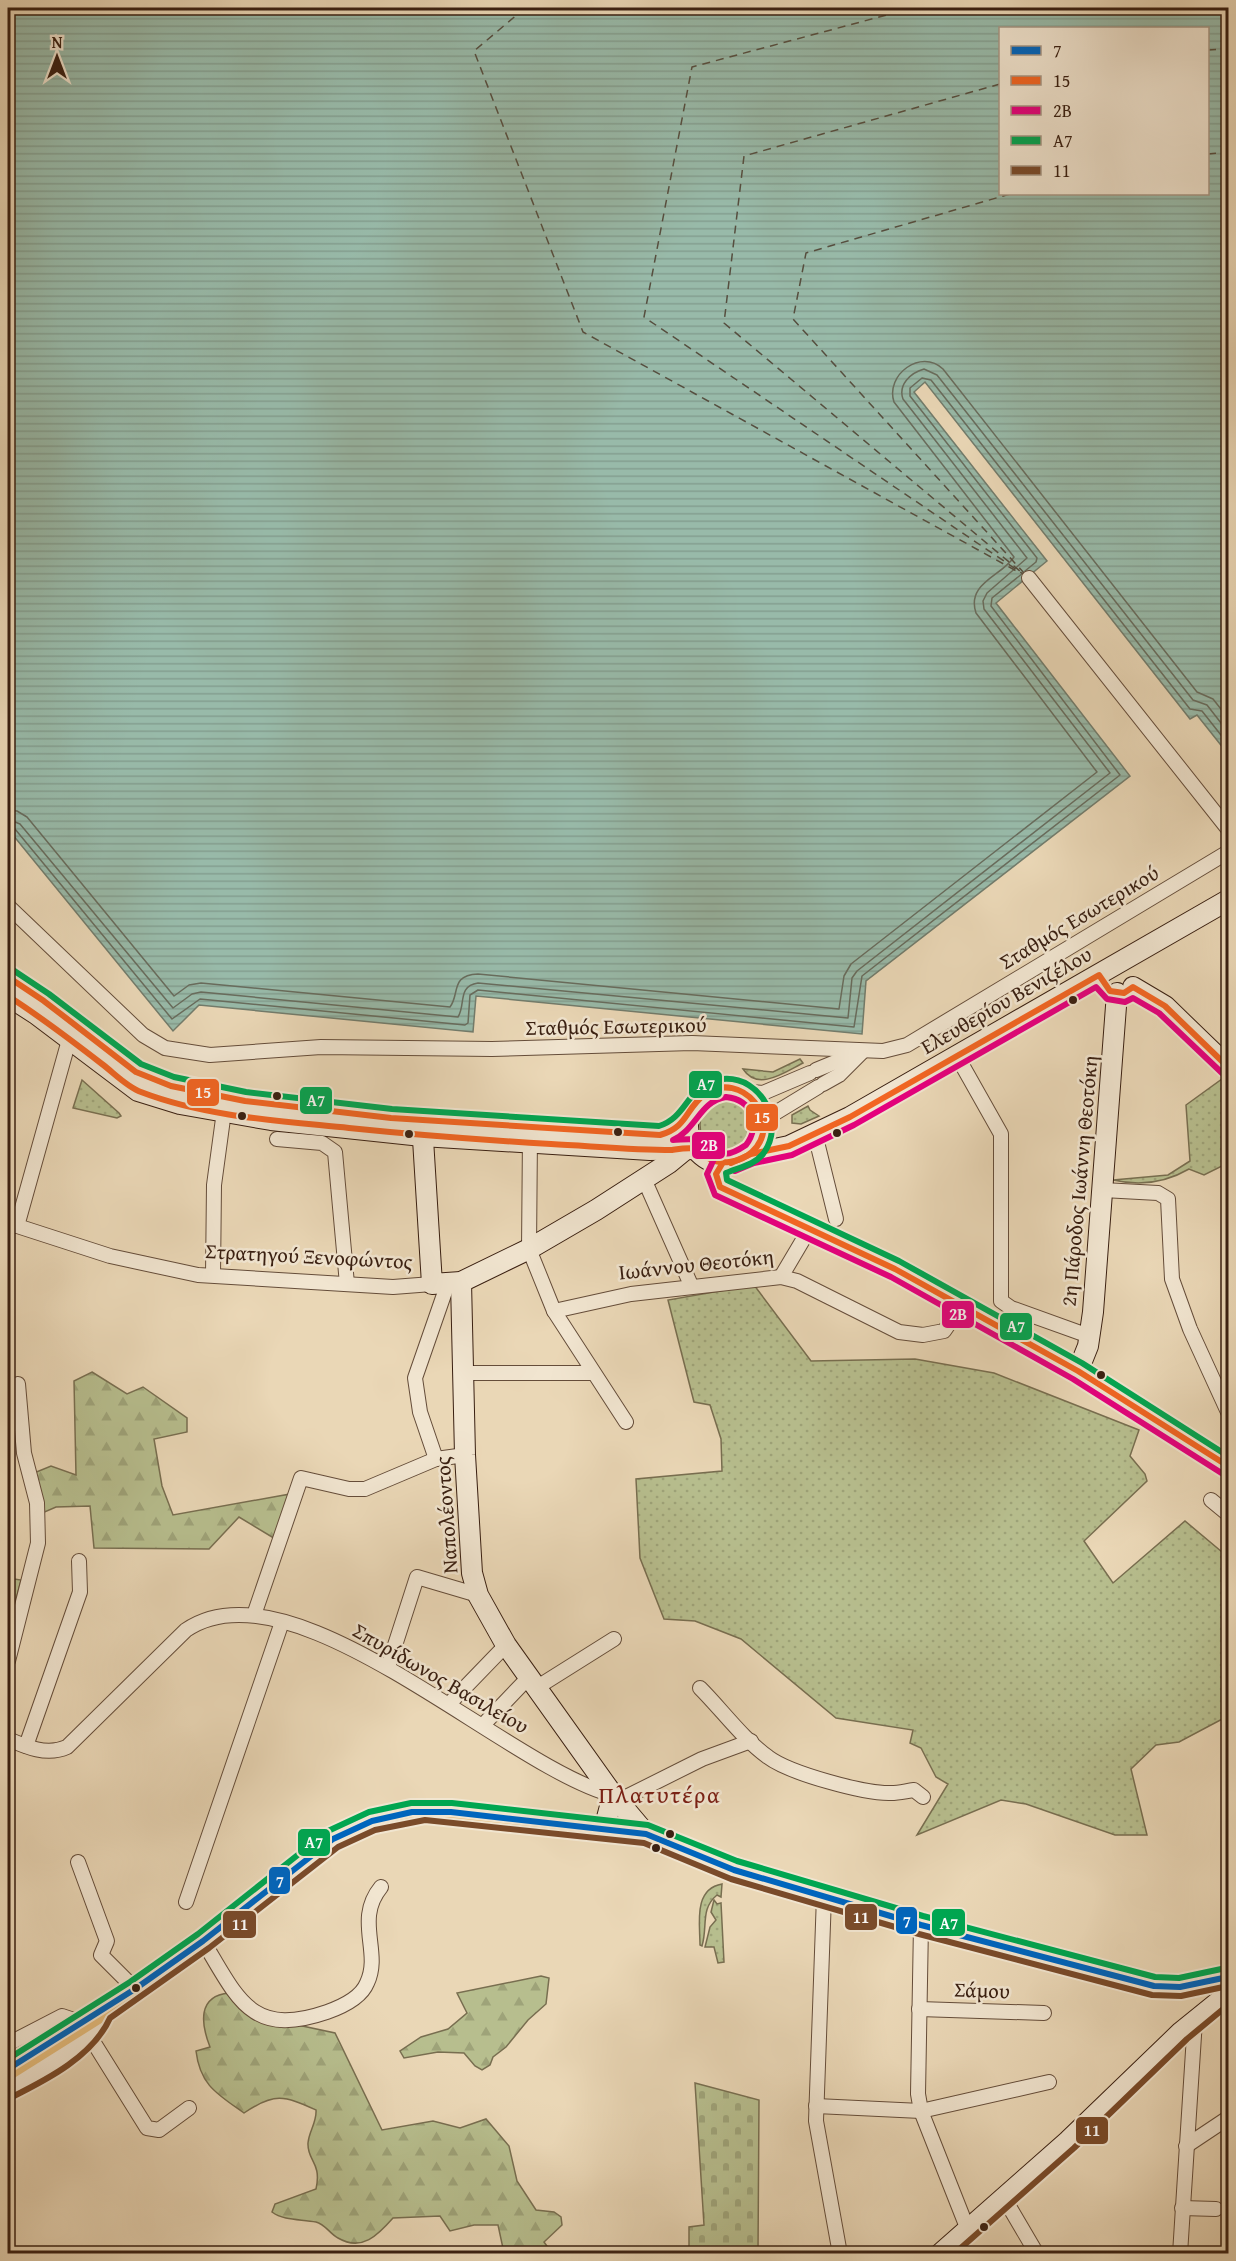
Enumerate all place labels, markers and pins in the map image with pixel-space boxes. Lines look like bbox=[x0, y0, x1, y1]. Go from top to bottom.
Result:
unlabelled marker bbox=[1067, 994, 1079, 1006]
unlabelled marker bbox=[271, 1090, 283, 1102]
unlabelled marker bbox=[236, 1110, 248, 1122]
unlabelled marker bbox=[612, 1126, 624, 1138]
unlabelled marker bbox=[831, 1127, 843, 1139]
unlabelled marker bbox=[403, 1128, 415, 1140]
unlabelled marker bbox=[1095, 1369, 1107, 1381]
unlabelled marker bbox=[664, 1828, 676, 1840]
unlabelled marker bbox=[650, 1842, 662, 1854]
unlabelled marker bbox=[130, 1982, 142, 1994]
unlabelled marker bbox=[978, 2221, 990, 2233]

